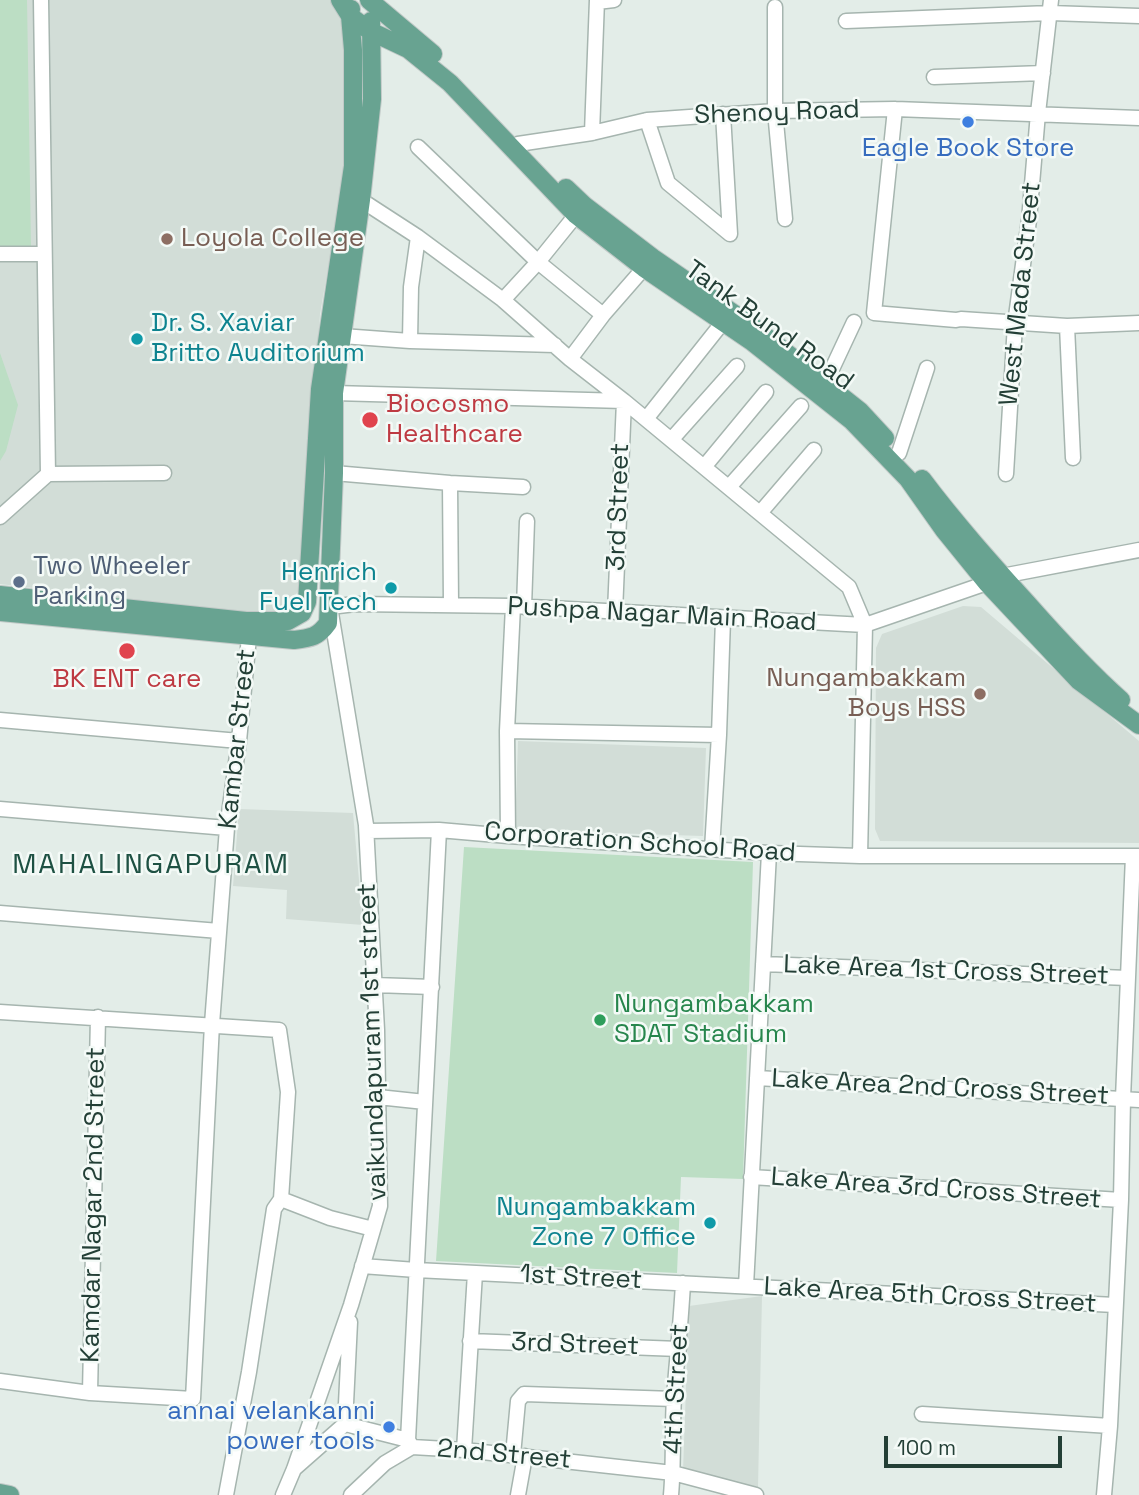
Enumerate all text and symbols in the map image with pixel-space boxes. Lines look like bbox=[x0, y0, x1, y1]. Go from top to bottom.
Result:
street label: Shenoy Road bbox=[694, 95, 860, 131]
marker: Eagle Book Store bbox=[960, 114, 976, 130]
place label: Eagle Book Store bbox=[862, 133, 1074, 165]
street label: West Mada Street bbox=[994, 181, 1048, 407]
place label: Loyola College bbox=[181, 223, 364, 255]
marker: Loyola College bbox=[159, 231, 175, 247]
street label: Tank Bund Road bbox=[679, 254, 859, 398]
place label: Dr. S. Xaviar Britto Auditorium bbox=[151, 308, 365, 370]
marker: Dr. S. Xaviar Britto Auditorium bbox=[129, 331, 145, 347]
place label: Biocosmo Healthcare bbox=[386, 389, 523, 450]
marker: Biocosmo Healthcare bbox=[360, 410, 380, 430]
street label: 3rd Street bbox=[601, 443, 637, 571]
place label: Two Wheeler Parking bbox=[33, 551, 191, 612]
place label: Henrich Fuel Tech bbox=[259, 557, 377, 618]
marker: Two Wheeler Parking bbox=[11, 574, 27, 590]
marker: Henrich Fuel Tech bbox=[383, 580, 399, 596]
street label: Pushpa Nagar Main Road bbox=[507, 591, 817, 639]
marker: BK ENT care bbox=[117, 641, 137, 661]
street label: Kambar Street bbox=[213, 647, 263, 831]
place label: Nungambakkam Boys HSS bbox=[766, 663, 966, 724]
place label: BK ENT care bbox=[53, 664, 201, 696]
marker: Nungambakkam Boys HSS bbox=[972, 686, 988, 702]
street label: Corporation School Road bbox=[483, 817, 797, 869]
district label: MAHALINGAPURAM bbox=[14, 848, 288, 882]
street label: vaikundapuram 1st street bbox=[352, 882, 394, 1202]
street label: Lake Area 1st Cross Street bbox=[783, 950, 1109, 992]
place label: Nungambakkam SDAT Stadium bbox=[614, 989, 814, 1050]
marker: Nungambakkam SDAT Stadium bbox=[592, 1012, 608, 1028]
street label: Kamdar Nagar 2nd Street bbox=[76, 1047, 112, 1363]
street label: Lake Area 2nd Cross Street bbox=[770, 1064, 1110, 1112]
street label: Lake Area 3rd Cross Street bbox=[770, 1162, 1102, 1216]
place label: Nungambakkam Zone 7 Office bbox=[496, 1192, 696, 1254]
marker: Nungambakkam Zone 7 Office bbox=[702, 1215, 718, 1231]
street label: 1st Street bbox=[519, 1259, 643, 1297]
street label: Lake Area 5th Cross Street bbox=[763, 1272, 1097, 1320]
street label: 4th Street bbox=[658, 1323, 696, 1455]
street label: 3rd Street bbox=[511, 1327, 639, 1363]
place label: annai velankanni power tools bbox=[167, 1396, 375, 1458]
marker: annai velankanni power tools bbox=[381, 1419, 397, 1435]
scale bar bbox=[887, 1422, 1066, 1466]
street label: 2nd Street bbox=[436, 1434, 572, 1476]
text: 100 m bbox=[897, 1434, 956, 1461]

